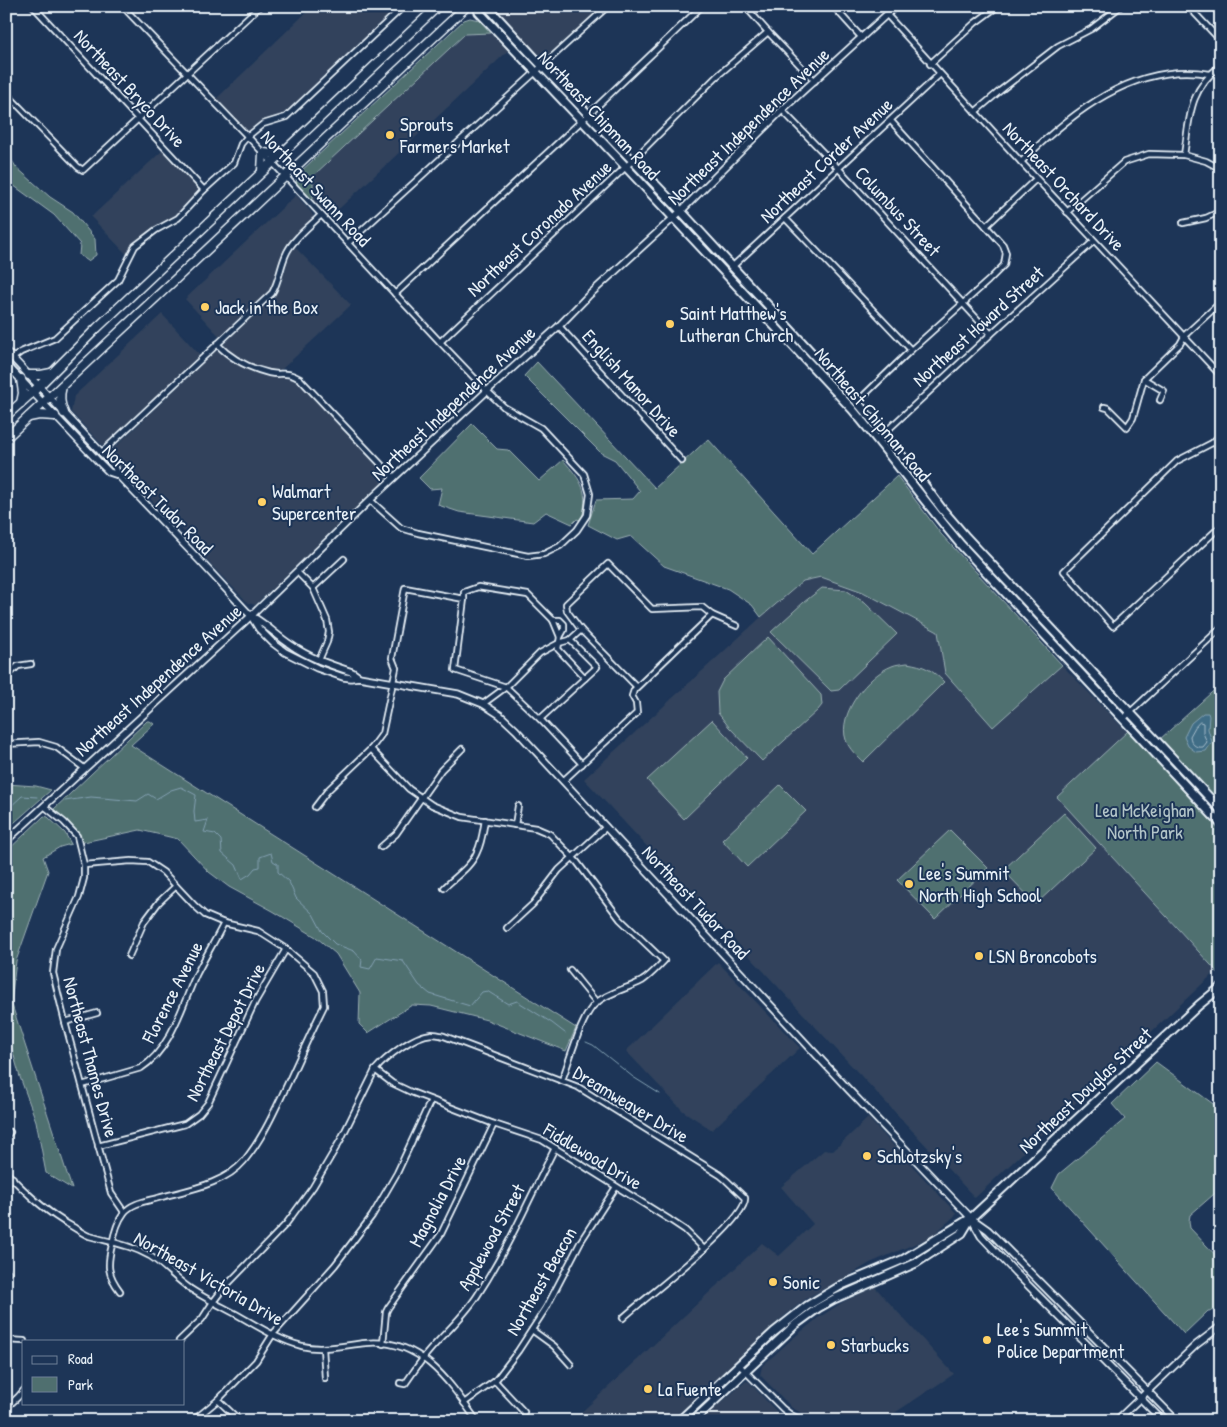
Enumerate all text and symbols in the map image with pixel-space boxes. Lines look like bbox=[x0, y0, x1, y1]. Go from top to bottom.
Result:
street label: Northeast Bryco Drive bbox=[68, 23, 192, 153]
street label: Northeast Independence Avenue bbox=[661, 41, 835, 210]
street label: Northeast Chipman Road bbox=[532, 45, 666, 186]
street label: Northeast Corder Avenue bbox=[754, 91, 898, 229]
place label: Sprouts Farmers Market bbox=[399, 111, 510, 159]
street label: Northeast Orchard Drive bbox=[997, 116, 1131, 257]
street label: Northeast Swann Road bbox=[255, 124, 377, 252]
marker: Sprouts Farmers Market bbox=[384, 129, 396, 141]
street label: Northeast Coronado Avenue bbox=[461, 154, 617, 302]
street label: Columbus Street bbox=[849, 160, 947, 262]
street label: Northeast Howard Street bbox=[907, 260, 1050, 392]
place label: Jack in the Box bbox=[215, 294, 319, 320]
place label: Saint Matthew's Lutheran Church bbox=[680, 300, 793, 348]
marker: Jack in the Box bbox=[199, 301, 211, 313]
marker: Saint Matthew's Lutheran Church bbox=[664, 318, 676, 330]
street label: Northeast Independence Avenue bbox=[365, 319, 541, 486]
street label: English Manor Drive bbox=[577, 323, 688, 443]
street label: Northeast Chipman Road bbox=[809, 341, 937, 487]
street label: Northeast Tudor Road bbox=[97, 438, 220, 561]
place label: Walmart Supercenter bbox=[272, 478, 357, 526]
marker: Walmart Supercenter bbox=[256, 496, 268, 508]
street label: Northeast Independence Avenue bbox=[69, 598, 247, 762]
park label: Lea McKeighan North Park bbox=[1095, 797, 1195, 845]
street label: Northeast Tudor Road bbox=[636, 839, 756, 965]
place label: Lee's Summit North High School bbox=[919, 860, 1042, 908]
marker: Lee's Summit North High School bbox=[903, 878, 915, 890]
street label: Florence Avenue bbox=[135, 936, 209, 1048]
place label: LSN Broncobots bbox=[989, 943, 1097, 969]
marker: LSN Broncobots bbox=[973, 950, 985, 962]
street label: Northeast Depot Drive bbox=[179, 958, 271, 1106]
street label: Northeast Thames Drive bbox=[57, 974, 125, 1141]
street label: Northeast Douglas Street bbox=[1013, 1021, 1158, 1159]
street label: Dreamweaver Drive bbox=[568, 1059, 694, 1149]
street label: Fiddlewood Drive bbox=[538, 1116, 647, 1196]
place label: Schlotzsky's bbox=[877, 1143, 962, 1169]
street label: Magnolia Drive bbox=[402, 1150, 472, 1251]
marker: Schlotzsky's bbox=[861, 1150, 873, 1162]
street label: Applewood Street bbox=[451, 1179, 531, 1295]
street label: Northeast Beacon bbox=[499, 1222, 583, 1340]
street label: Northeast Victoria Drive bbox=[130, 1225, 289, 1332]
place label: Sonic bbox=[783, 1269, 820, 1295]
marker: Sonic bbox=[767, 1276, 779, 1288]
place label: Lee's Summit Police Department bbox=[997, 1316, 1124, 1364]
place label: Starbucks bbox=[841, 1332, 909, 1358]
marker: Lee's Summit Police Department bbox=[981, 1334, 993, 1346]
marker: Starbucks bbox=[825, 1339, 837, 1351]
legend bbox=[22, 1340, 185, 1404]
text: Road bbox=[68, 1348, 93, 1369]
text: Park bbox=[68, 1374, 93, 1395]
place label: La Fuente bbox=[658, 1376, 722, 1402]
marker: La Fuente bbox=[642, 1383, 654, 1395]

